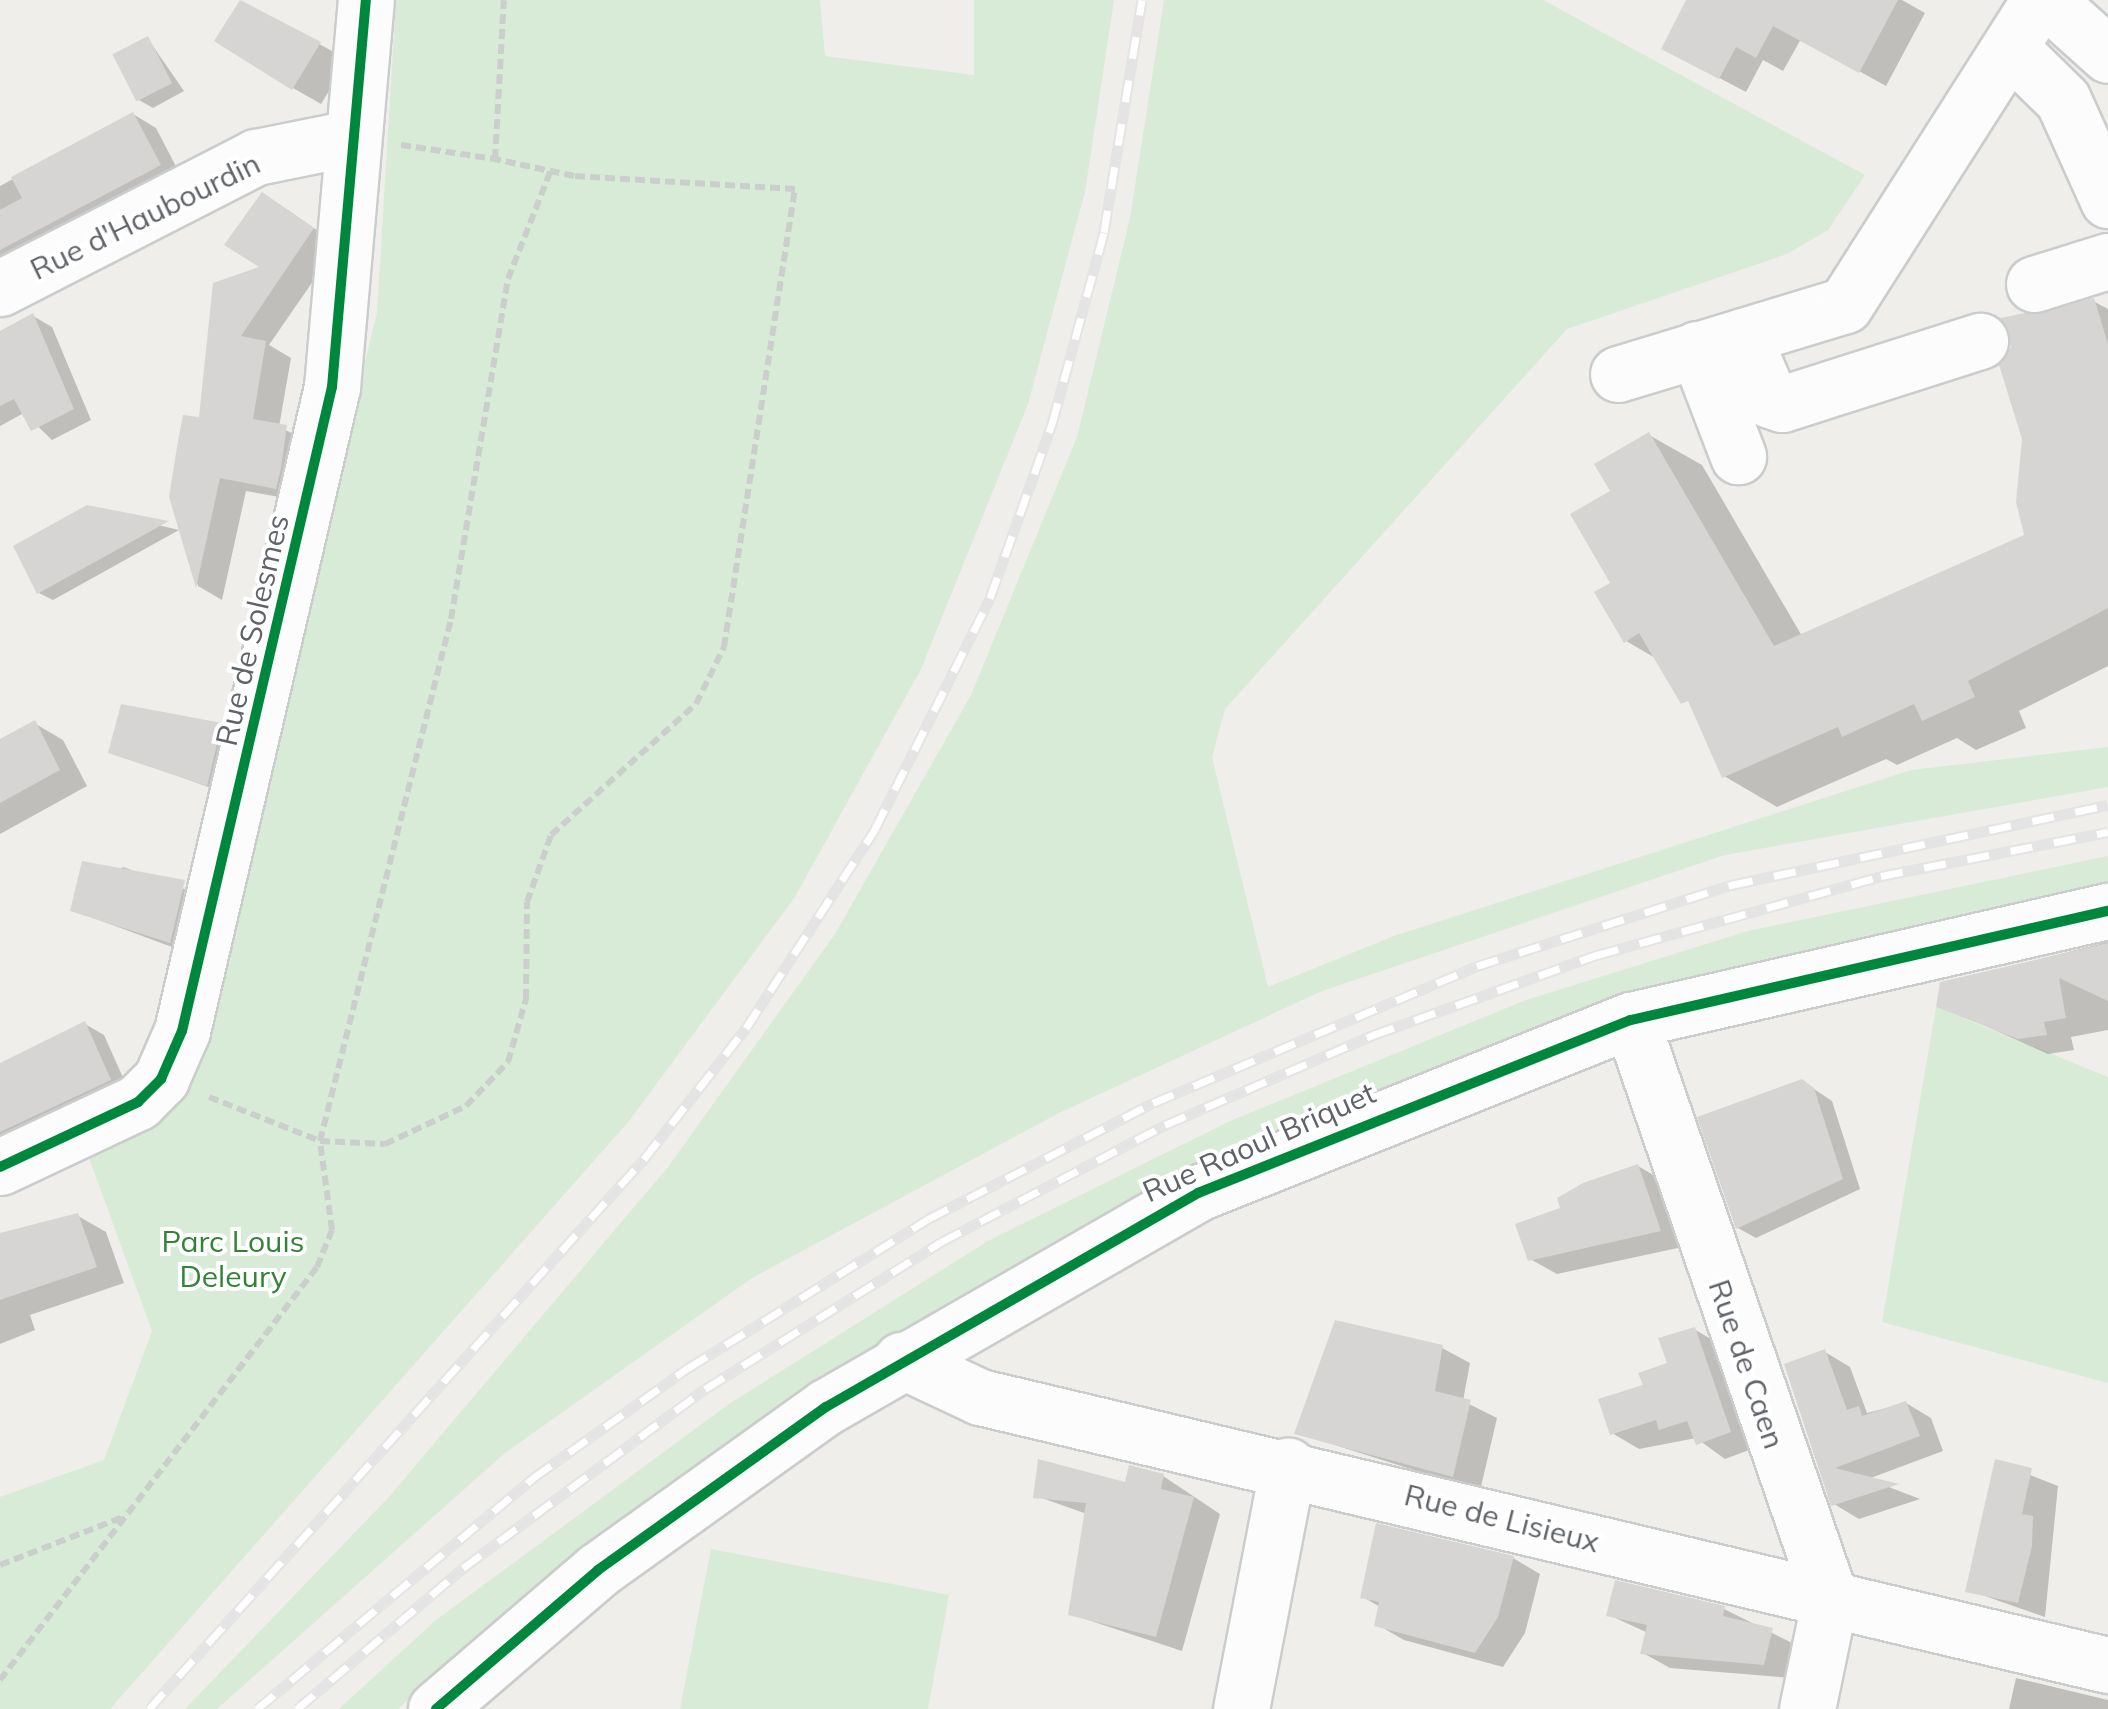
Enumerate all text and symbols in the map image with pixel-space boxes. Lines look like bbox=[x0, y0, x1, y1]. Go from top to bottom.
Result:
street label: Rue d'Haubourdin bbox=[24, 145, 266, 287]
street label: Rue de Solesmes bbox=[208, 511, 296, 749]
street label: Rue Raoul Briquet bbox=[1137, 1075, 1381, 1209]
park label: Parc Louis Deleury bbox=[162, 1223, 304, 1294]
street label: Rue de Caen bbox=[1701, 1275, 1793, 1453]
street label: Rue de Lisieux bbox=[1401, 1476, 1603, 1560]

